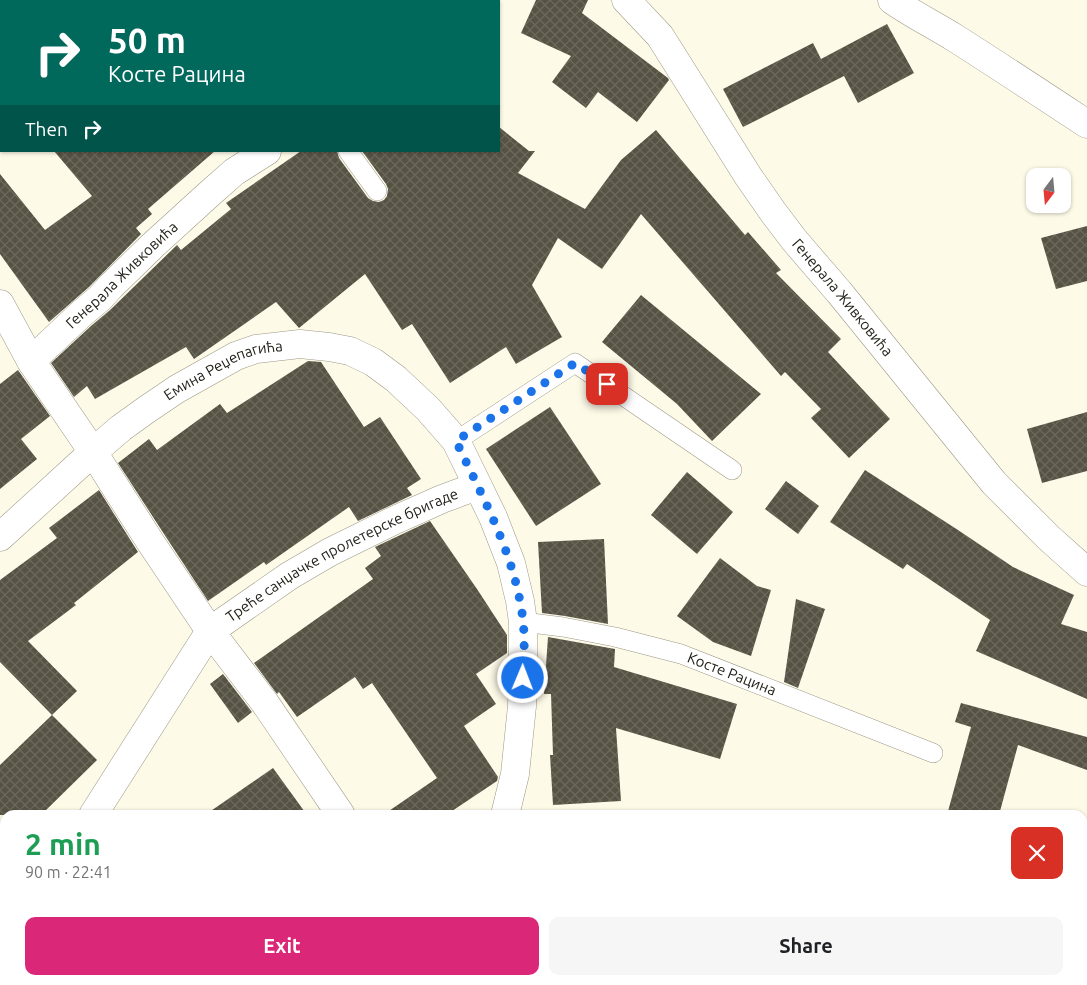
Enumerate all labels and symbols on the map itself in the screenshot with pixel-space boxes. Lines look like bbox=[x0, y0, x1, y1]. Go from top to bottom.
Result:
north arrow bbox=[1026, 168, 1071, 212]
street label: Генерала Живковића bbox=[62, 218, 181, 332]
street label: Генерала Живковића bbox=[789, 235, 897, 359]
street label: Емина Реџепагића bbox=[160, 337, 284, 403]
pin bbox=[586, 363, 628, 405]
street label: Треће санџачке пролетерске бригаде bbox=[223, 485, 460, 625]
street label: Косте Рацина bbox=[685, 648, 779, 699]
position arrow bbox=[496, 651, 548, 703]

